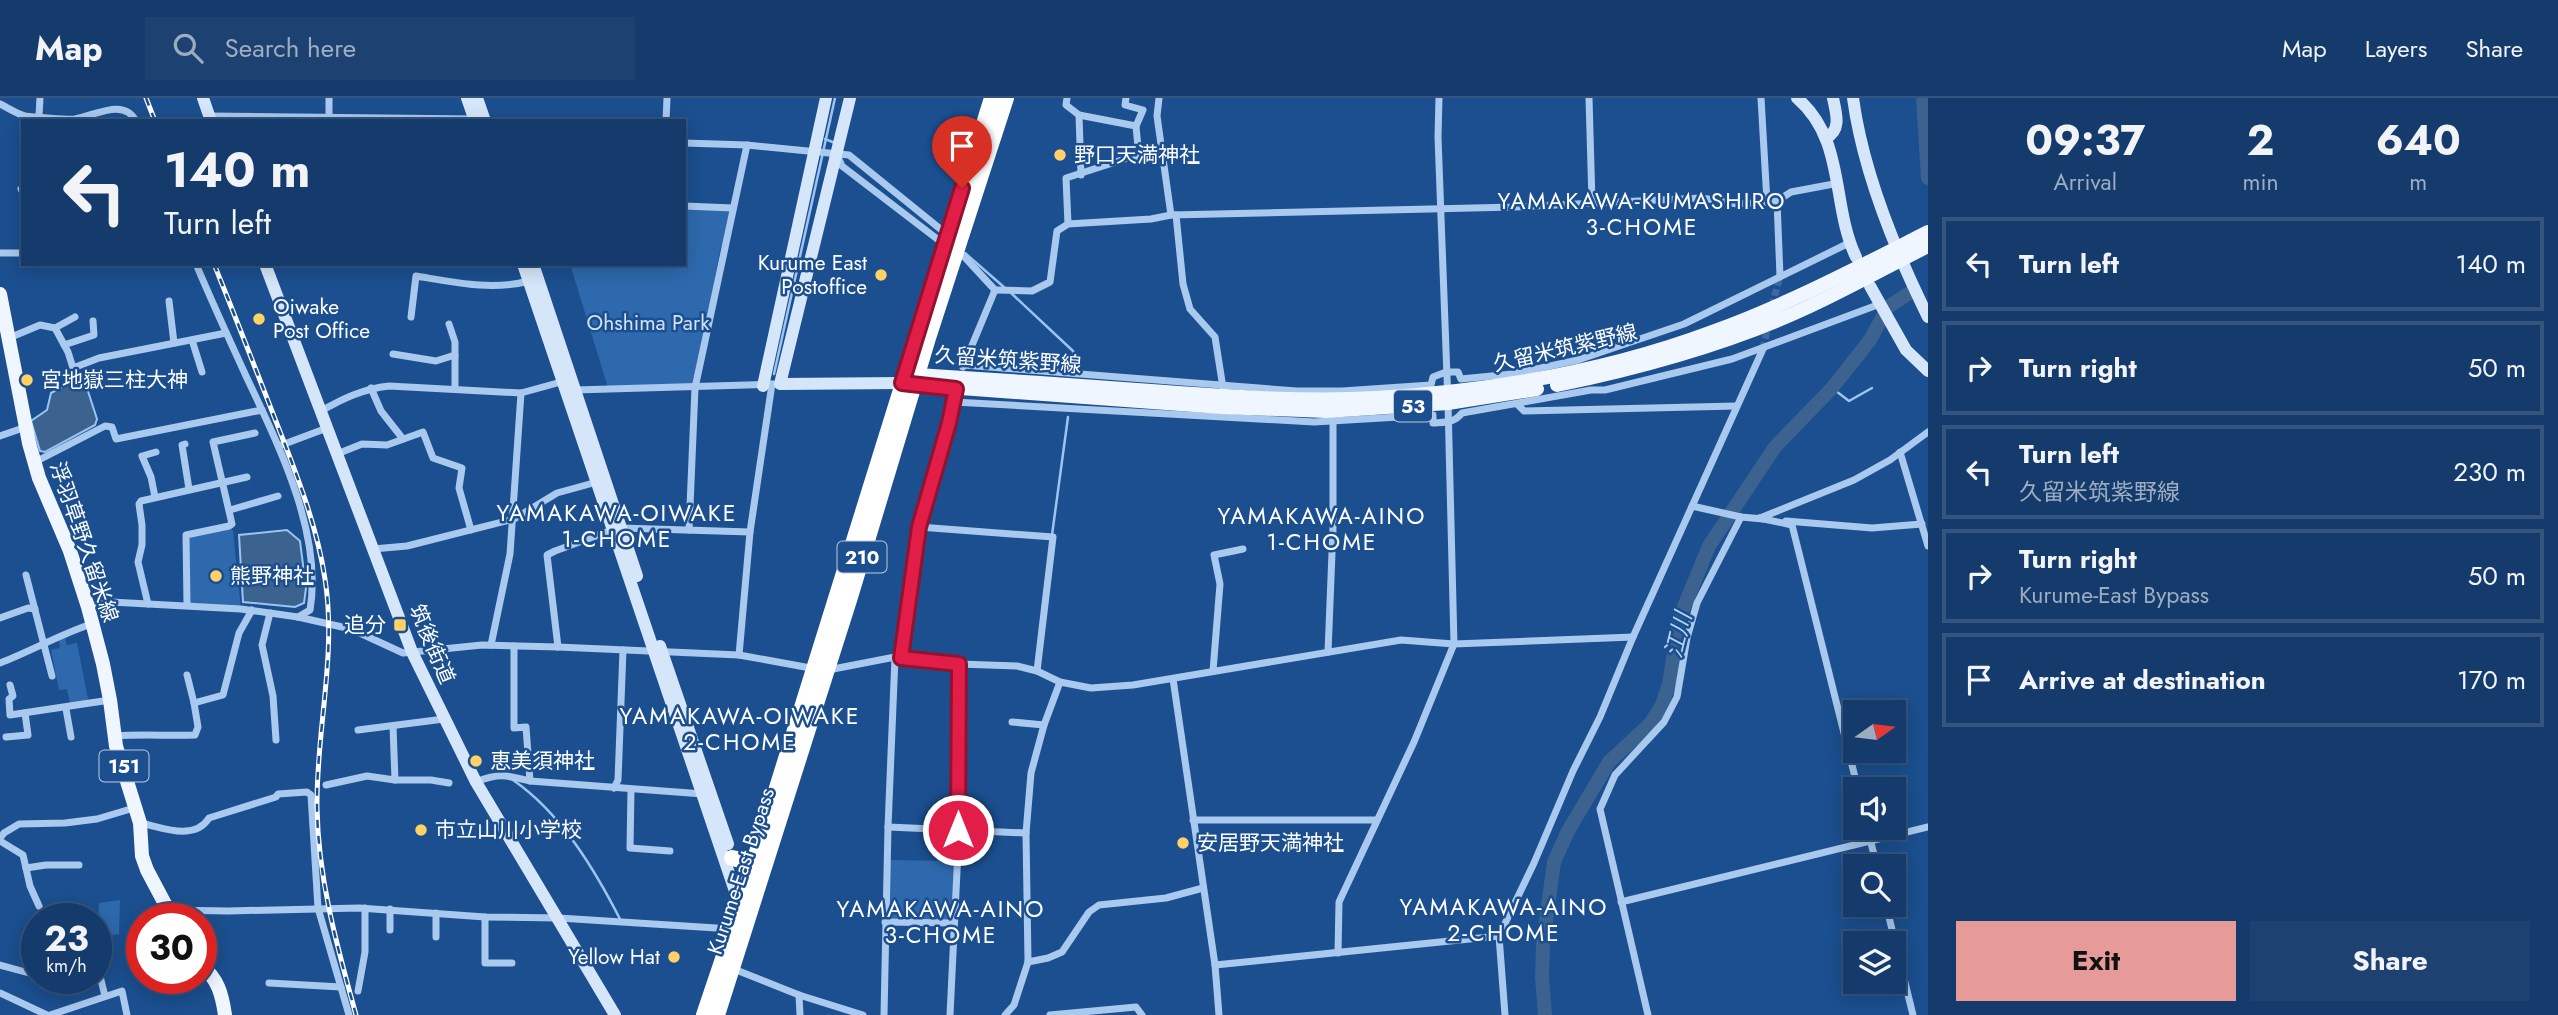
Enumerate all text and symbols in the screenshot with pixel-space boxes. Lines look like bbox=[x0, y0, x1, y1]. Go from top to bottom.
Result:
search box bbox=[145, 17, 635, 80]
text: Map bbox=[35, 25, 103, 72]
icon: search bbox=[169, 29, 207, 67]
text: Search here bbox=[225, 29, 356, 67]
text: Map bbox=[2282, 31, 2327, 66]
text: Layers bbox=[2365, 31, 2427, 66]
text: Share bbox=[2465, 31, 2523, 66]
text: 09:37 bbox=[2025, 110, 2145, 171]
text: 2 bbox=[2247, 110, 2274, 171]
text: 640 bbox=[2376, 110, 2461, 171]
pin bbox=[932, 116, 992, 188]
icon: arrive bbox=[943, 127, 981, 165]
text: 140 m bbox=[164, 135, 310, 205]
place label: 野口天満神社 bbox=[1074, 140, 1200, 170]
icon: left bbox=[49, 147, 140, 238]
marker: 野口天満神社 bbox=[1052, 147, 1068, 163]
text: Arrival bbox=[2054, 165, 2117, 199]
text: min bbox=[2243, 165, 2279, 199]
text: m bbox=[2409, 165, 2427, 199]
district label: YAMAKAWA-KUMASHIRO 3-CHOME bbox=[1498, 184, 1786, 244]
text: Turn left bbox=[164, 200, 271, 246]
icon: left bbox=[1960, 245, 1998, 283]
text: Turn left bbox=[2019, 245, 2119, 283]
text: 140 m bbox=[2455, 245, 2526, 283]
place label: Kurume East Postoffice bbox=[758, 248, 867, 302]
marker: Kurume East Postoffice bbox=[873, 267, 889, 283]
place label: Oiwake Post Office bbox=[273, 292, 370, 346]
park label: Ohshima Park bbox=[587, 308, 710, 338]
marker: Oiwake Post Office bbox=[251, 311, 267, 327]
street label: 久留米筑紫野線 bbox=[1490, 317, 1640, 379]
street label: 久留米筑紫野線 bbox=[934, 340, 1082, 380]
icon: right bbox=[1960, 349, 1998, 387]
text: Turn right bbox=[2019, 349, 2137, 387]
text: 50 m bbox=[2468, 349, 2526, 387]
place label: 宮地嶽三柱大神 bbox=[41, 365, 188, 395]
marker: 宮地嶽三柱大神 bbox=[19, 372, 35, 388]
road number: 53 bbox=[1394, 390, 1432, 422]
text: Turn left bbox=[2019, 435, 2119, 473]
icon: left bbox=[1960, 453, 1998, 491]
text: 230 m bbox=[2453, 453, 2526, 491]
street label: 浮羽草野久留米線 bbox=[42, 458, 126, 626]
text: 久留米筑紫野線 bbox=[2019, 475, 2180, 509]
district label: YAMAKAWA-OIWAKE 1-CHOME bbox=[496, 496, 738, 556]
district label: YAMAKAWA-AINO 1-CHOME bbox=[1218, 499, 1426, 559]
text: Turn right bbox=[2019, 540, 2137, 578]
road number: 210 bbox=[838, 542, 886, 572]
icon: right bbox=[1960, 557, 1998, 595]
text: 50 m bbox=[2468, 557, 2526, 595]
place label: 熊野神社 bbox=[230, 561, 314, 591]
marker: 熊野神社 bbox=[208, 568, 224, 584]
text: Kurume-East Bypass bbox=[2019, 578, 2209, 612]
street label: 筑後街道 bbox=[402, 599, 462, 689]
water label: 江川 bbox=[1656, 606, 1701, 661]
place label: 追分 bbox=[344, 610, 386, 640]
marker: 追分 bbox=[392, 617, 408, 633]
icon: arrive bbox=[1960, 661, 1998, 699]
text: Arrive at destination bbox=[2019, 661, 2266, 699]
text: 170 m bbox=[2457, 661, 2526, 699]
district label: YAMAKAWA-OIWAKE 2-CHOME bbox=[619, 699, 861, 759]
north arrow bbox=[1843, 700, 1906, 763]
map controls bbox=[1843, 700, 1906, 994]
place label: 恵美須神社 bbox=[490, 746, 595, 776]
road number: 151 bbox=[100, 750, 148, 782]
marker: 恵美須神社 bbox=[468, 753, 484, 769]
button: sound bbox=[1843, 777, 1906, 840]
street label: Kurume-East Bypass bbox=[700, 784, 782, 958]
position arrow bbox=[921, 793, 995, 867]
place label: 市立山川小学校 bbox=[435, 815, 582, 845]
marker: 市立山川小学校 bbox=[413, 822, 429, 838]
place label: 安居野天満神社 bbox=[1197, 828, 1344, 858]
marker: 安居野天満神社 bbox=[1175, 835, 1191, 851]
button: search bbox=[1843, 854, 1906, 917]
district label: YAMAKAWA-AINO 2-CHOME bbox=[1400, 890, 1608, 950]
district label: YAMAKAWA-AINO 3-CHOME bbox=[837, 892, 1045, 952]
speed limit sign: 30 bbox=[126, 903, 217, 994]
text: 23 bbox=[44, 914, 89, 964]
button: Exit bbox=[1956, 921, 2236, 1001]
button: Share bbox=[2250, 921, 2530, 1001]
button: layers bbox=[1843, 931, 1906, 994]
place label: Yellow Hat bbox=[568, 942, 660, 972]
marker: Yellow Hat bbox=[666, 949, 682, 965]
text: km/h bbox=[46, 953, 87, 979]

